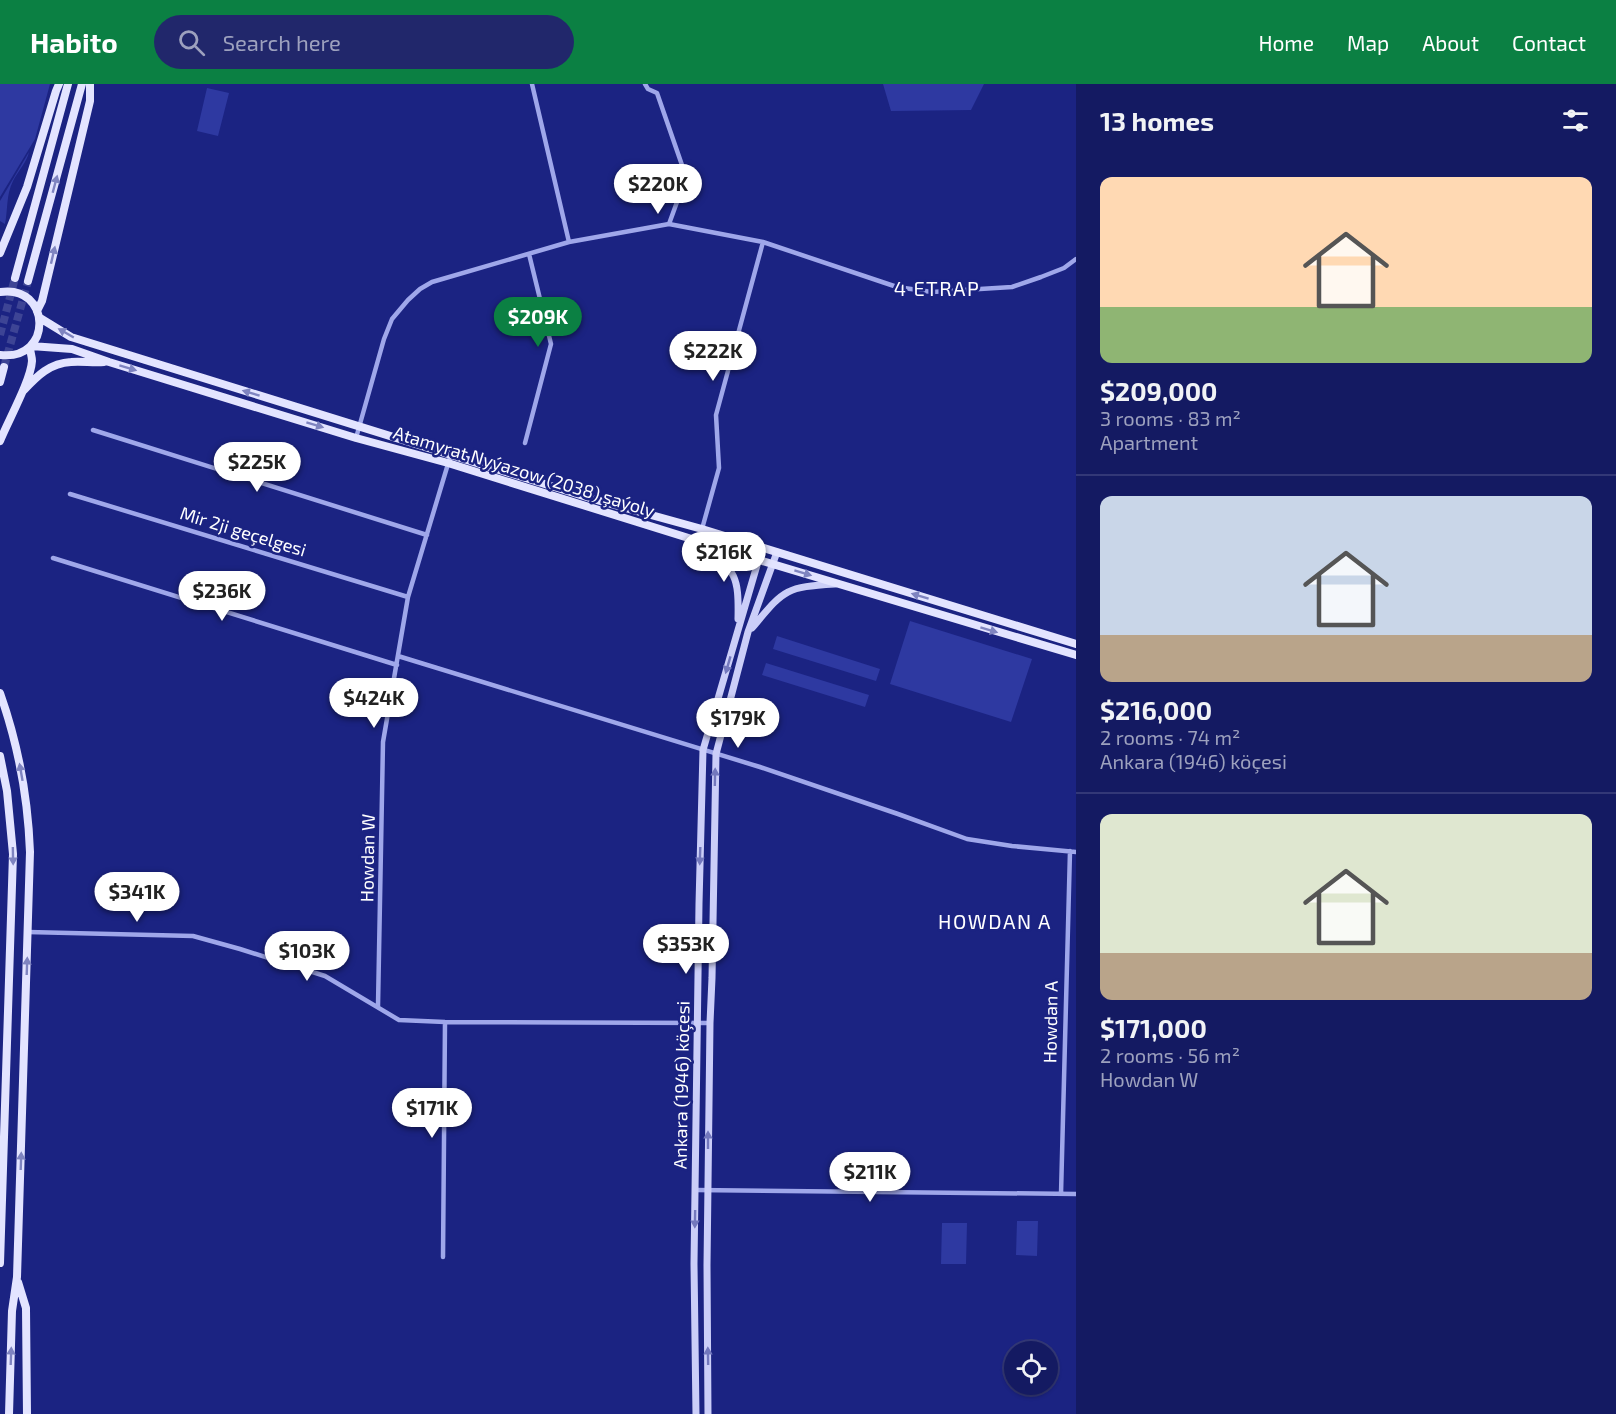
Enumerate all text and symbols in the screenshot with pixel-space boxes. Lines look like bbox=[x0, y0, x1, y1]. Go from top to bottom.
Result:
search box bbox=[154, 15, 574, 69]
text: Habito bbox=[30, 25, 118, 59]
icon: search bbox=[175, 26, 208, 59]
text: Search here bbox=[223, 29, 341, 55]
text: Home bbox=[1258, 30, 1314, 55]
text: Map bbox=[1347, 30, 1389, 55]
text: About bbox=[1422, 30, 1479, 55]
text: Contact bbox=[1512, 30, 1586, 55]
icon: filters bbox=[1559, 104, 1592, 137]
text: 13 homes bbox=[1100, 105, 1214, 136]
pin: $220K bbox=[616, 164, 700, 215]
text: $220K bbox=[628, 171, 688, 195]
one-way arrow bbox=[51, 175, 60, 193]
icon: home bbox=[1292, 216, 1400, 324]
one-way arrow bbox=[49, 246, 59, 264]
district label: 4 ETRAP bbox=[894, 276, 980, 300]
pin: $209K bbox=[496, 297, 580, 348]
text: $209K bbox=[508, 304, 568, 328]
one-way arrow bbox=[58, 327, 74, 338]
pin: $222K bbox=[671, 331, 755, 382]
text: $222K bbox=[683, 338, 743, 362]
one-way arrow bbox=[119, 364, 137, 373]
text: $209,000 bbox=[1100, 375, 1217, 406]
one-way arrow bbox=[242, 388, 260, 397]
text: 3 rooms · 83 m² bbox=[1100, 406, 1241, 430]
one-way arrow bbox=[306, 421, 324, 430]
street label: Atamyrat Nyýazow (2038) şaýoly bbox=[391, 421, 658, 522]
text: Apartment bbox=[1100, 430, 1198, 454]
pin: $225K bbox=[215, 442, 299, 493]
text: $225K bbox=[228, 449, 286, 473]
street label: Mir 2ji geçelgesi bbox=[177, 501, 309, 562]
pin: $216K bbox=[682, 532, 766, 583]
icon: home bbox=[1292, 535, 1400, 643]
text: $216K bbox=[696, 539, 752, 563]
one-way arrow bbox=[794, 569, 812, 578]
pin: $236K bbox=[180, 571, 264, 622]
text: $236K bbox=[192, 578, 252, 602]
one-way arrow bbox=[911, 591, 929, 600]
one-way arrow bbox=[980, 626, 998, 635]
one-way arrow bbox=[723, 656, 732, 674]
pin: $424K bbox=[332, 678, 416, 729]
text: $424K bbox=[343, 685, 405, 709]
text: $216,000 bbox=[1100, 694, 1212, 725]
pin: $179K bbox=[696, 698, 780, 749]
text: $179K bbox=[710, 705, 766, 729]
text: 2 rooms · 74 m² bbox=[1100, 725, 1240, 749]
text: Ankara (1946) köçesi bbox=[1100, 749, 1287, 773]
one-way arrow bbox=[16, 762, 25, 781]
one-way arrow bbox=[710, 767, 720, 786]
street label: Howdan W bbox=[355, 814, 379, 902]
one-way arrow bbox=[8, 846, 18, 865]
one-way arrow bbox=[695, 847, 705, 866]
icon: home bbox=[1292, 853, 1400, 961]
pin: $341K bbox=[95, 872, 179, 923]
text: $341K bbox=[109, 879, 166, 903]
district label: HOWDAN A bbox=[938, 909, 1052, 933]
pin: $353K bbox=[644, 924, 728, 975]
pin: $103K bbox=[265, 931, 349, 982]
text: $353K bbox=[657, 931, 715, 955]
text: $103K bbox=[279, 938, 335, 962]
one-way arrow bbox=[23, 957, 32, 976]
street label: Howdan A bbox=[1038, 980, 1062, 1063]
street label: Ankara (1946) köçesi bbox=[669, 1001, 694, 1169]
text: $171,000 bbox=[1100, 1012, 1207, 1043]
text: 2 rooms · 56 m² bbox=[1100, 1043, 1240, 1067]
text: Howdan W bbox=[1100, 1067, 1198, 1091]
pin: $171K bbox=[390, 1088, 474, 1139]
text: $171K bbox=[406, 1095, 458, 1119]
one-way arrow bbox=[704, 1130, 713, 1149]
one-way arrow bbox=[16, 1151, 25, 1170]
pin: $211K bbox=[828, 1152, 912, 1203]
text: $211K bbox=[843, 1159, 897, 1183]
one-way arrow bbox=[690, 1210, 700, 1229]
map controls bbox=[1004, 1341, 1058, 1395]
button: locate bbox=[1004, 1341, 1058, 1395]
one-way arrow bbox=[6, 1346, 16, 1365]
one-way arrow bbox=[703, 1346, 712, 1365]

